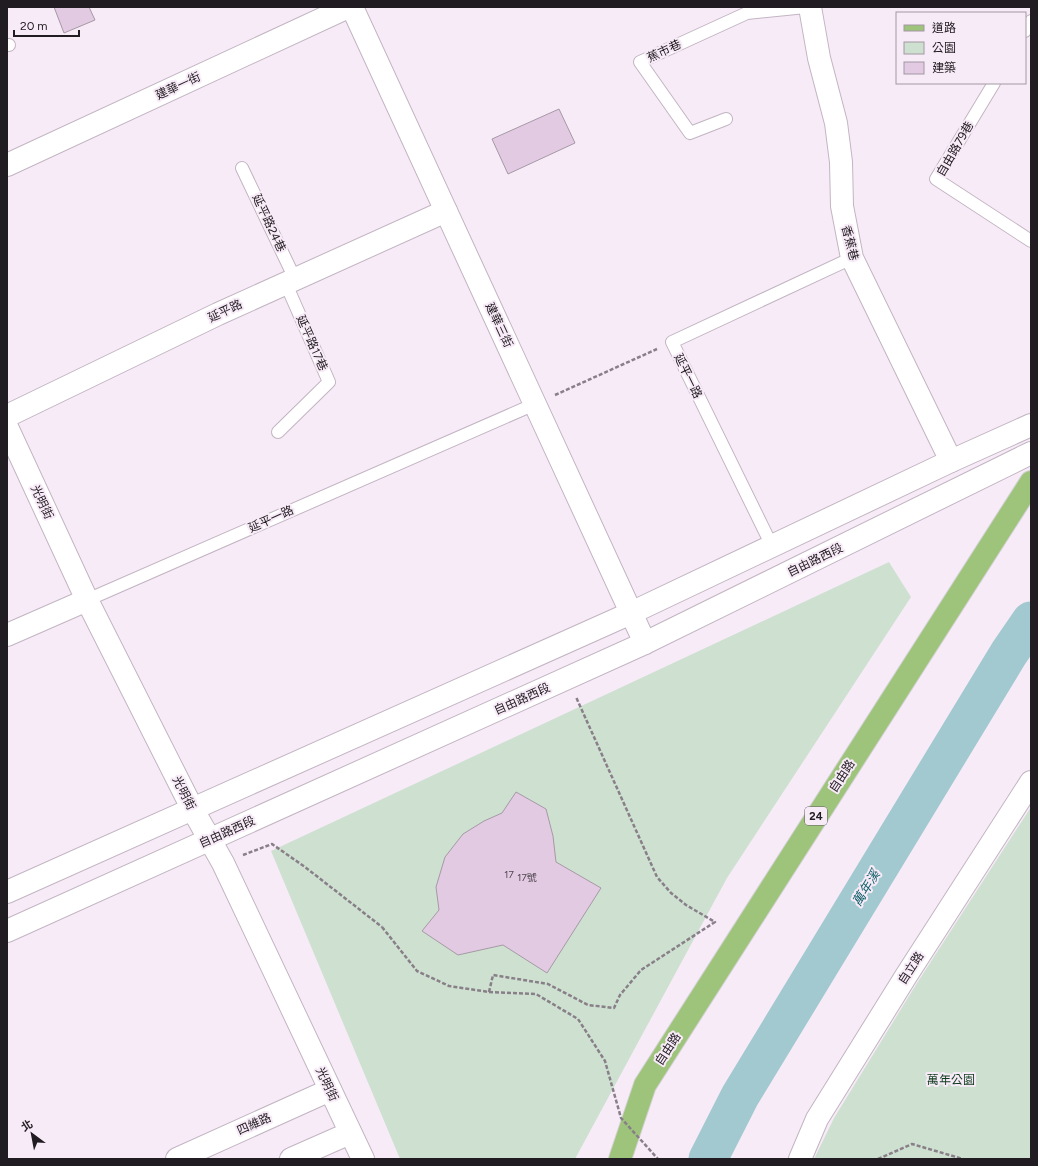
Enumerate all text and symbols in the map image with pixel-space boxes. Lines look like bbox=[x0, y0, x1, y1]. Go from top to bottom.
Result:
scale bar bbox=[14, 12, 79, 38]
legend bbox=[896, 12, 1026, 84]
text: 20 m bbox=[20, 19, 48, 33]
text: 道路 bbox=[932, 21, 956, 35]
street label: 蕉市巷 bbox=[645, 37, 683, 65]
text: 公園 bbox=[932, 41, 956, 55]
text: 建築 bbox=[932, 61, 956, 75]
street label: 建華一街 bbox=[153, 70, 203, 102]
street label: 自由路79巷 bbox=[934, 119, 976, 179]
street label: 延平路24巷 bbox=[250, 192, 288, 254]
street label: 香蕉巷 bbox=[839, 224, 861, 262]
street label: 延平路 bbox=[206, 297, 244, 325]
street label: 建華三街 bbox=[483, 300, 515, 350]
street label: 延平路17巷 bbox=[294, 313, 330, 373]
street label: 延平一路 bbox=[671, 351, 705, 401]
street label: 光明街 bbox=[28, 483, 56, 521]
street label: 延平一路 bbox=[246, 503, 296, 535]
street label: 自由路西段 bbox=[785, 541, 845, 579]
street label: 自由路西段 bbox=[492, 680, 552, 718]
street label: 自由路 bbox=[826, 757, 858, 795]
street label: 光明街 bbox=[170, 774, 198, 812]
road number: 24 bbox=[805, 807, 827, 825]
street label: 自由路西段 bbox=[197, 813, 257, 851]
water label: 萬年溪 bbox=[849, 866, 884, 909]
house number: 17 bbox=[504, 868, 514, 881]
house number: 17號 bbox=[517, 871, 537, 884]
street label: 自立路 bbox=[895, 949, 927, 987]
street label: 自由路 bbox=[652, 1030, 684, 1068]
street label: 光明街 bbox=[313, 1065, 341, 1103]
park label: 萬年公園 bbox=[927, 1073, 975, 1087]
street label: 四維路 bbox=[235, 1110, 273, 1138]
north arrow bbox=[12, 1114, 52, 1154]
text: 北 bbox=[19, 1118, 35, 1134]

